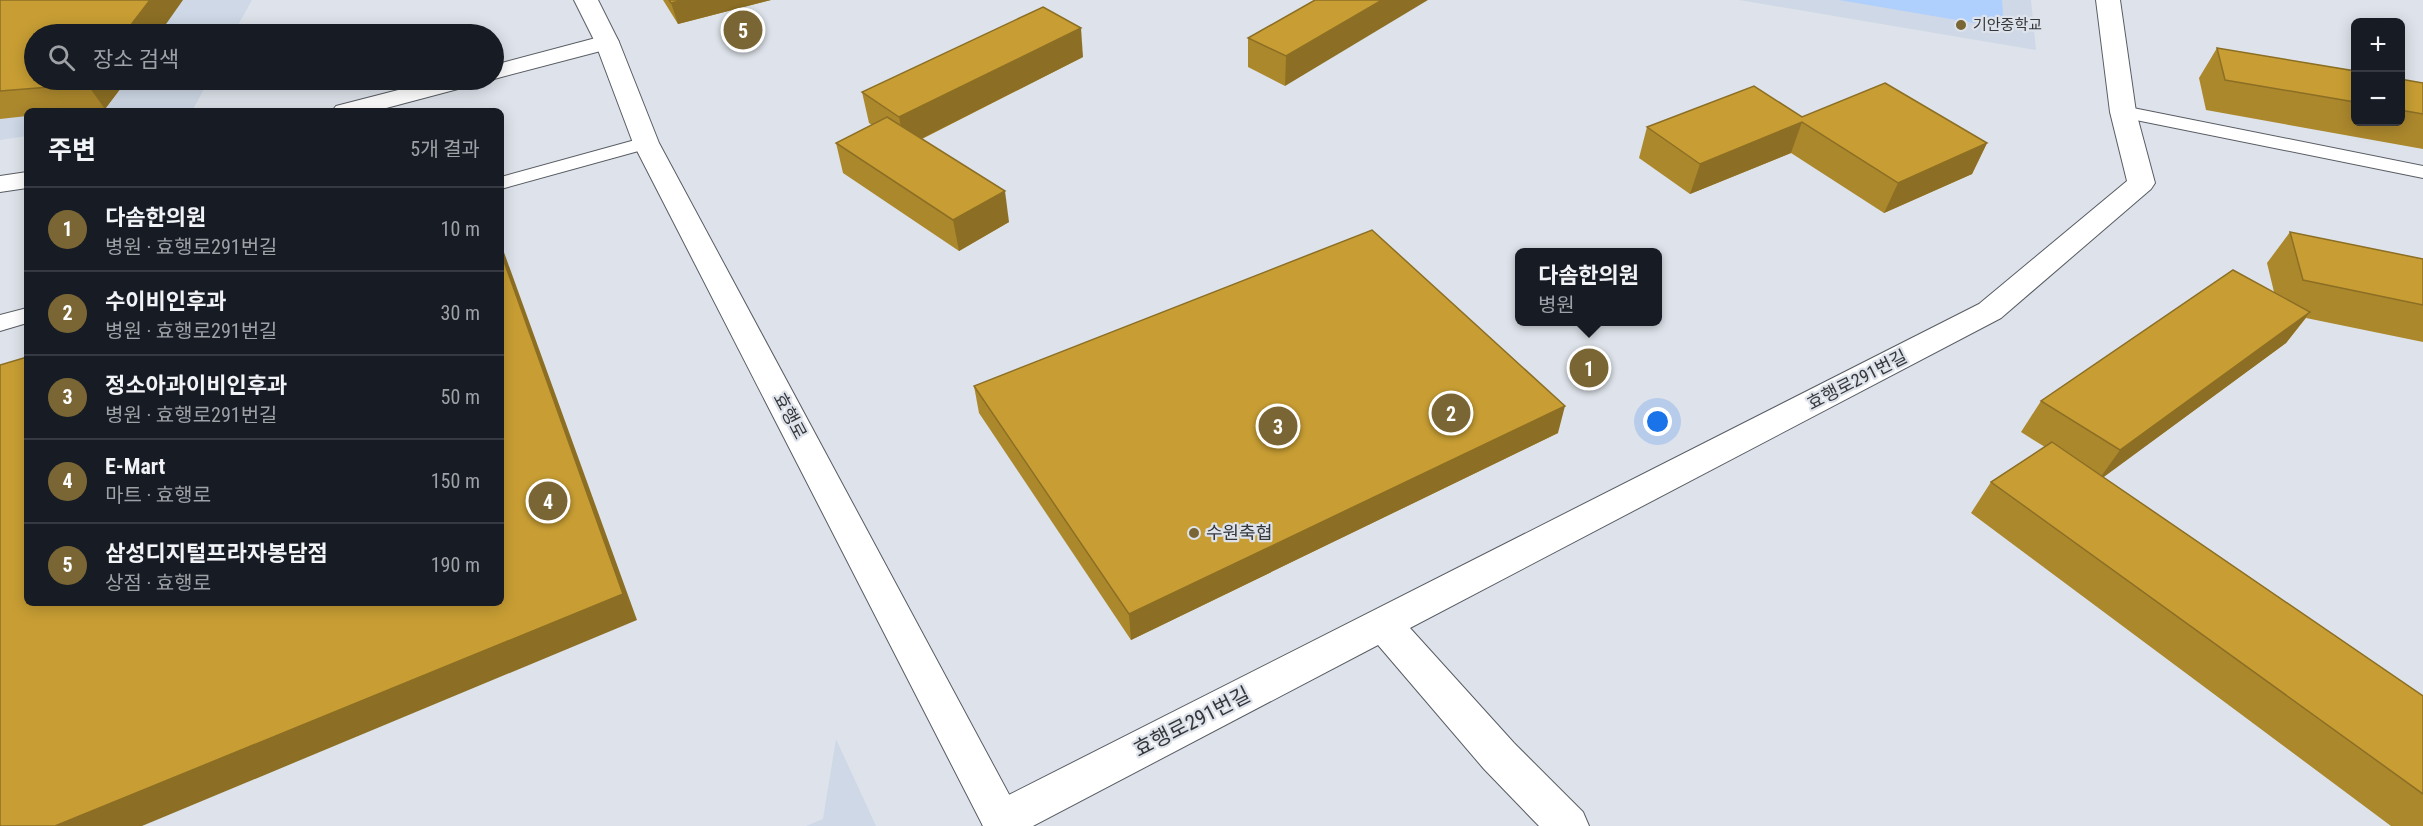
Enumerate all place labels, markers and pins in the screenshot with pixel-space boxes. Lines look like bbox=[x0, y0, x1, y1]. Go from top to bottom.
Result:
pin: 5 bbox=[724, 8, 762, 52]
place label: 기안중학교 bbox=[1973, 16, 2042, 34]
marker: 기안중학교 bbox=[1954, 18, 1968, 32]
pin: 1 bbox=[1570, 346, 1608, 391]
pin: 2 bbox=[1432, 390, 1470, 436]
pin: 3 bbox=[1258, 404, 1298, 448]
pin: 4 bbox=[528, 478, 568, 524]
place label: 수원축협 bbox=[1206, 522, 1272, 543]
marker: 수원축협 bbox=[1187, 526, 1201, 540]

